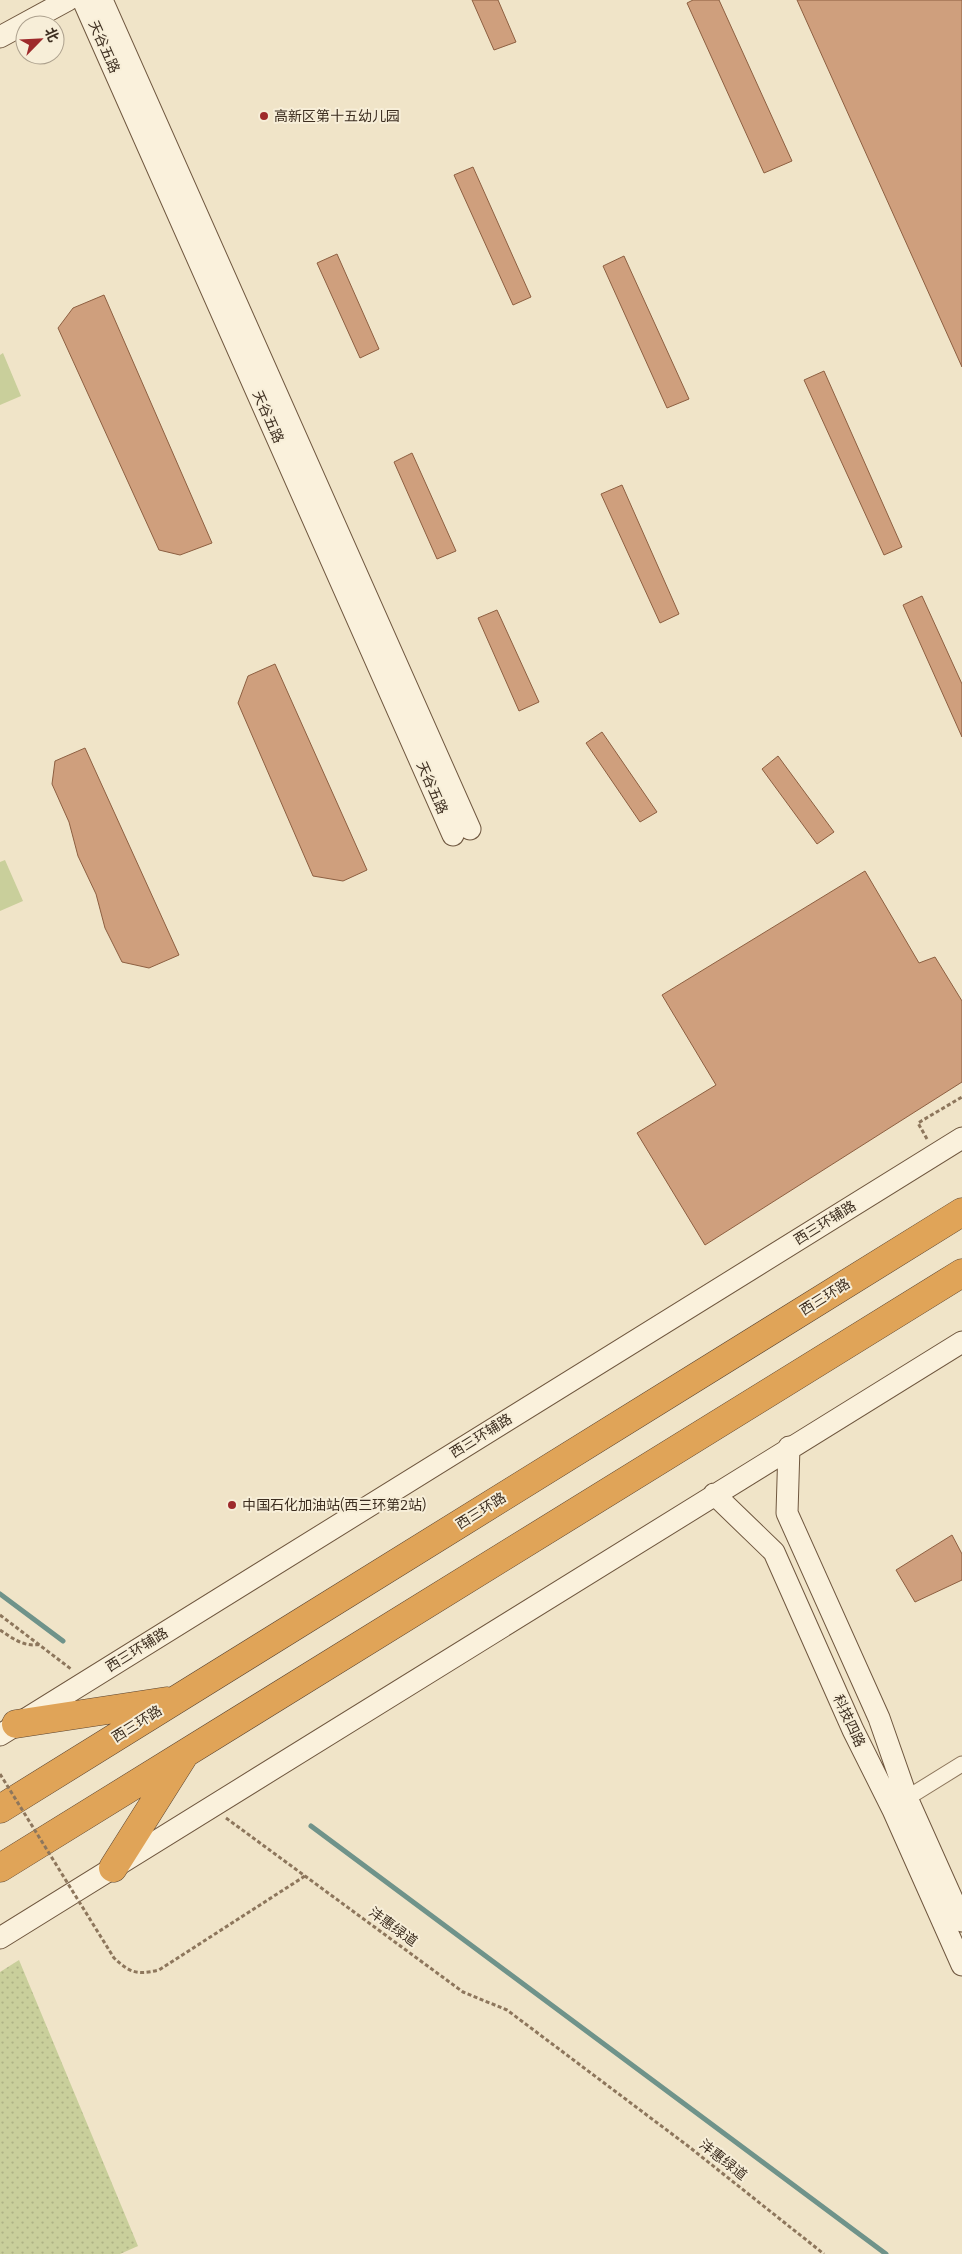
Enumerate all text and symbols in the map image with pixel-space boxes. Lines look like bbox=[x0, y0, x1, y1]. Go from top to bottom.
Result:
north arrow bbox=[15, 15, 65, 65]
street label: 天谷五路 bbox=[85, 18, 123, 76]
text: 北 bbox=[41, 25, 62, 45]
place label: 高新区第十五幼儿园 bbox=[274, 108, 400, 125]
marker: 高新区第十五幼儿园 bbox=[258, 110, 270, 122]
street label: 天谷五路 bbox=[249, 388, 287, 446]
street label: 天谷五路 bbox=[413, 759, 451, 817]
street label: 西三环辅路 bbox=[791, 1197, 859, 1249]
street label: 西三环路 bbox=[797, 1275, 853, 1319]
street label: 西三环辅路 bbox=[447, 1410, 515, 1462]
street label: 西三环路 bbox=[453, 1489, 509, 1533]
place label: 中国石化加油站(西三环第2站) bbox=[242, 1497, 426, 1514]
marker: 中国石化加油站(西三环第2站) bbox=[226, 1499, 238, 1511]
street label: 西三环辅路 bbox=[103, 1624, 171, 1676]
street label: 科技四路 bbox=[829, 1692, 869, 1750]
street label: 西三环路 bbox=[109, 1702, 165, 1746]
street label: 沣惠绿道 bbox=[365, 1904, 421, 1950]
street label: 沣惠绿道 bbox=[696, 2136, 750, 2184]

